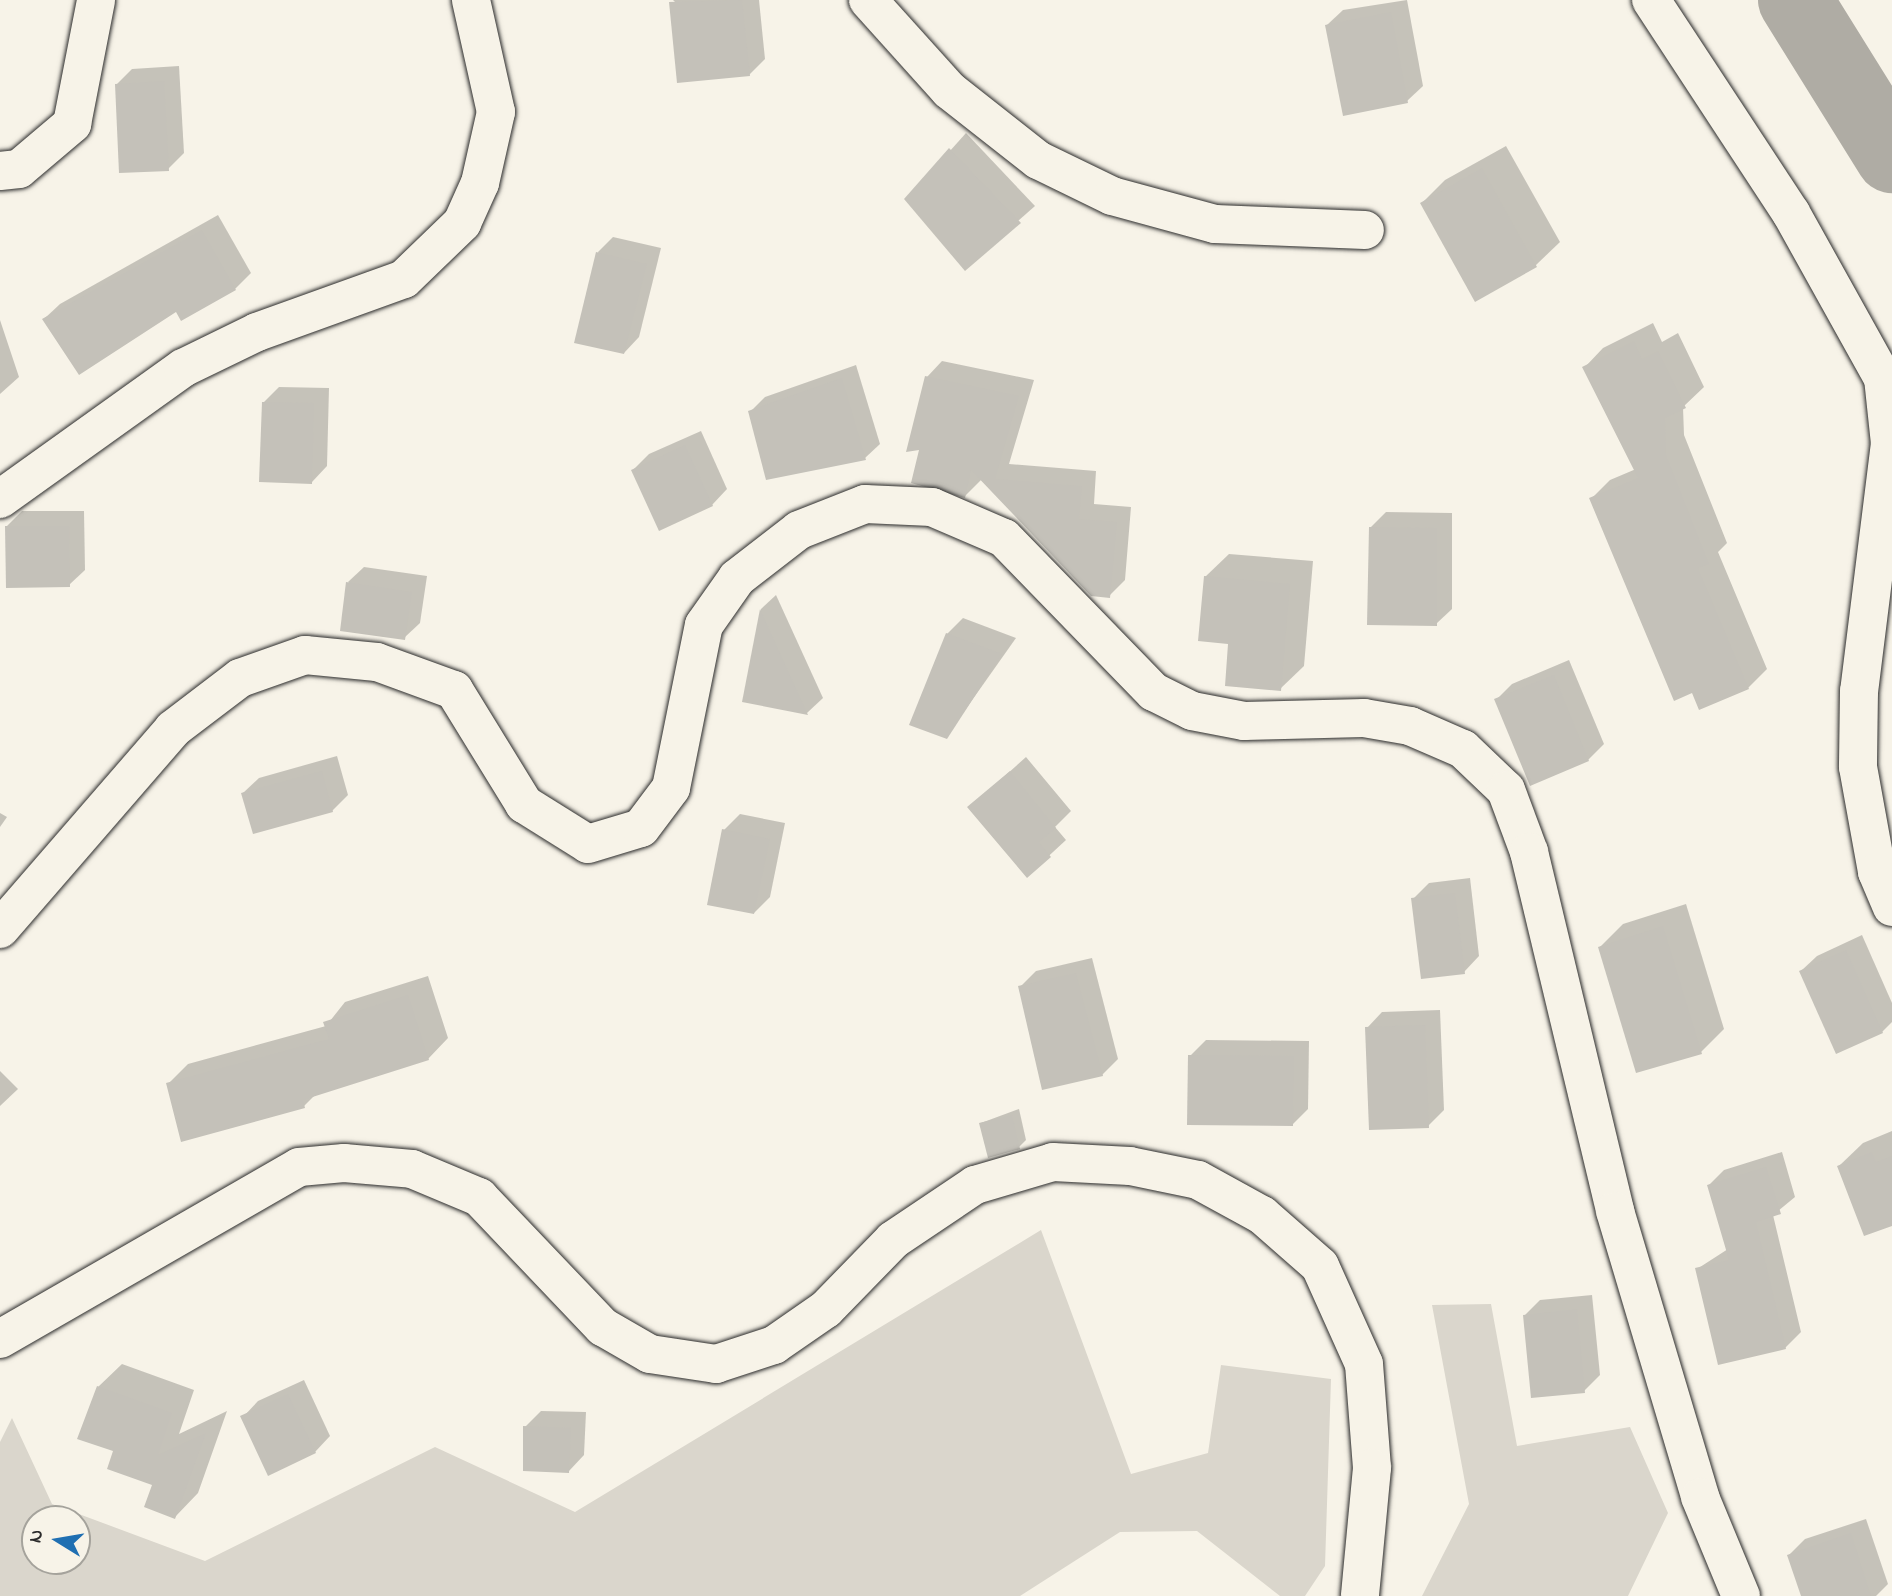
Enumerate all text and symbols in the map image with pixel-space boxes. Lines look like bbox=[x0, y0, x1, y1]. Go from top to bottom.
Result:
north arrow bbox=[21, 1505, 91, 1575]
text: N bbox=[22, 1527, 51, 1545]

